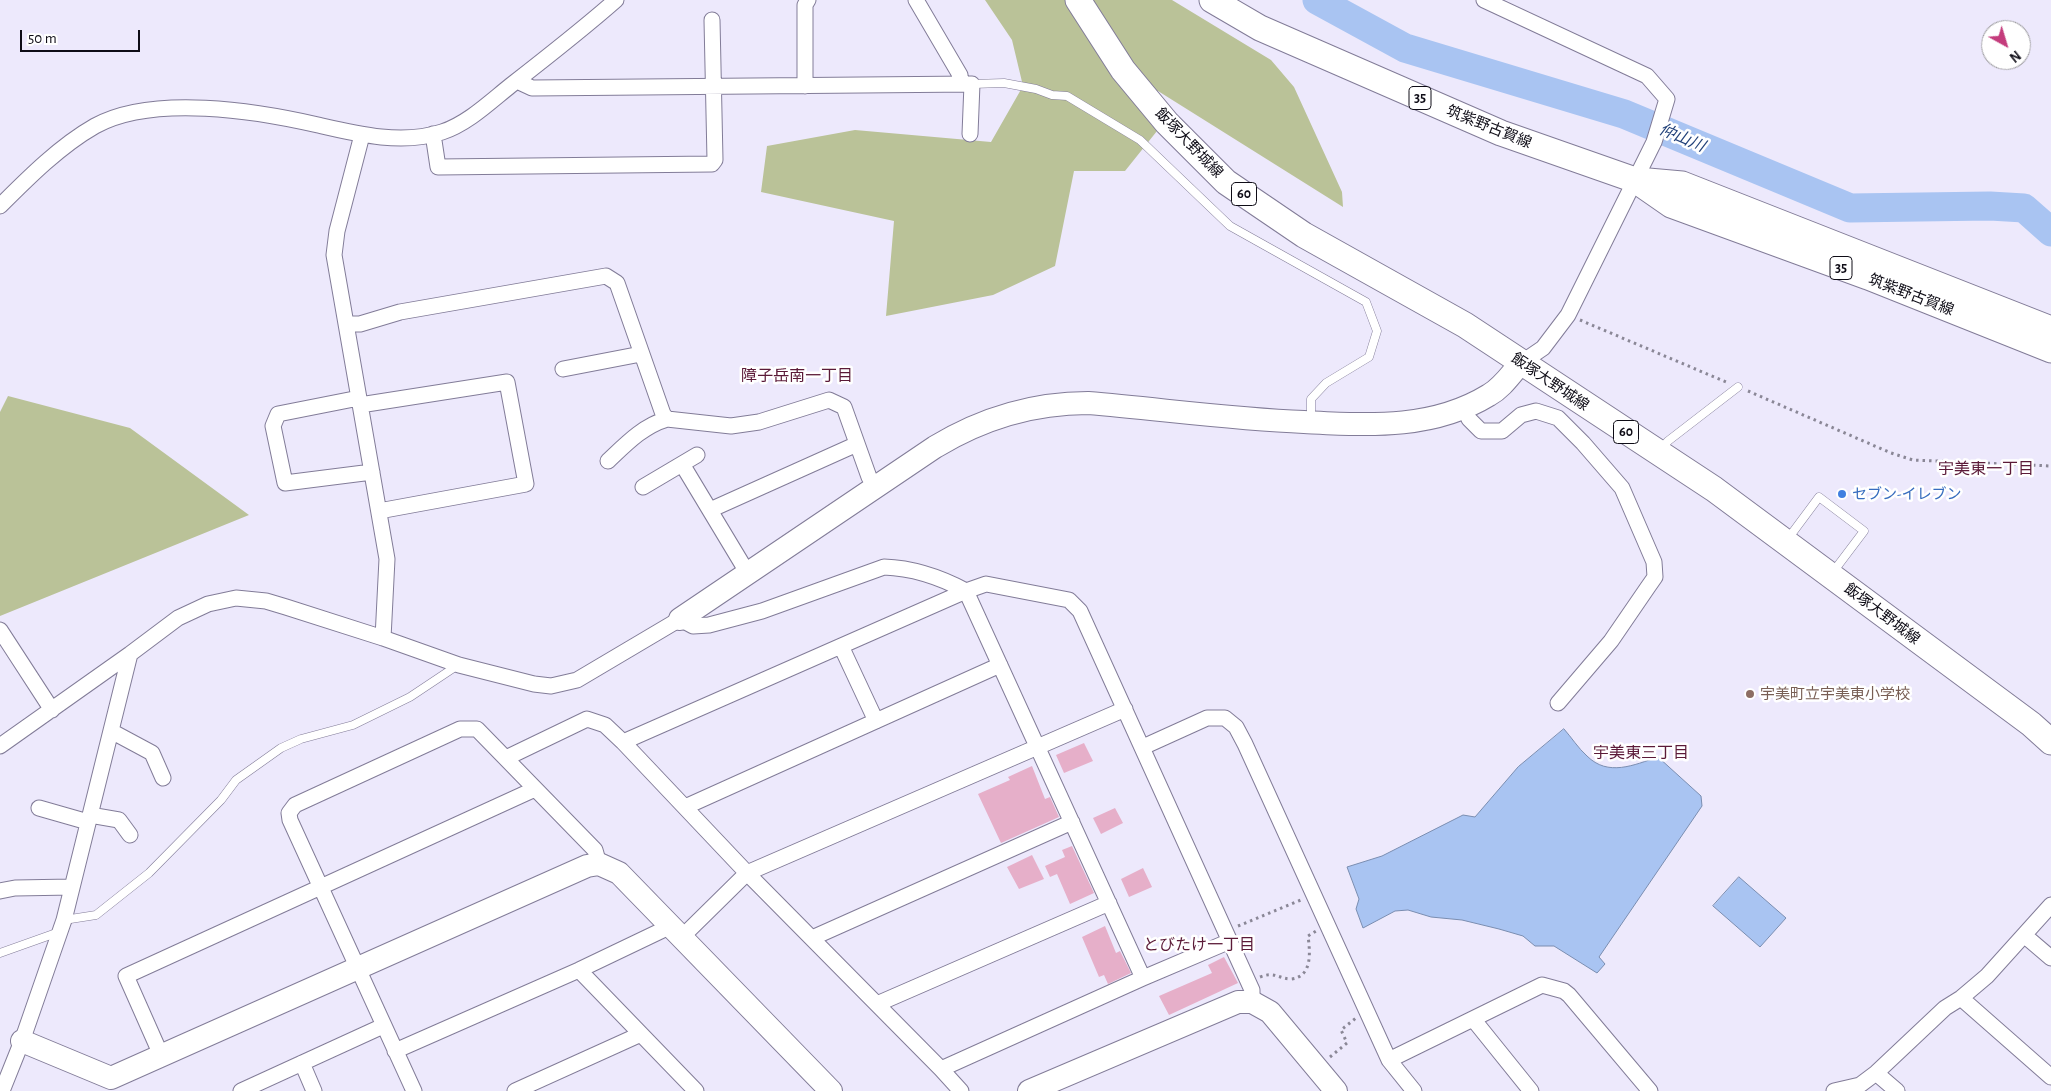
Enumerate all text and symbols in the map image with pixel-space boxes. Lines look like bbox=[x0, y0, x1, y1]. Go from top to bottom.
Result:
scale bar bbox=[22, 20, 142, 52]
north arrow bbox=[1981, 20, 2031, 70]
text: 50 m bbox=[28, 31, 57, 46]
text: N bbox=[2007, 47, 2023, 64]
road number: 35 bbox=[1409, 86, 1431, 110]
street label: 筑紫野古賀線 bbox=[1444, 102, 1534, 152]
street label: 飯塚大野城線 bbox=[1151, 104, 1227, 182]
water label: 仲山川 bbox=[1656, 120, 1708, 156]
road number: 60 bbox=[1232, 182, 1256, 205]
road number: 35 bbox=[1830, 256, 1852, 280]
street label: 筑紫野古賀線 bbox=[1866, 270, 1956, 320]
street label: 飯塚大野城線 bbox=[1508, 349, 1592, 415]
district label: 障子岳南一丁目 bbox=[741, 366, 853, 386]
road number: 60 bbox=[1614, 421, 1638, 444]
district label: 宇美東一丁目 bbox=[1938, 459, 2034, 479]
place label: セブン-イレブン bbox=[1852, 485, 1962, 503]
marker: セブン-イレブン bbox=[1836, 488, 1848, 500]
street label: 飯塚大野城線 bbox=[1841, 580, 1923, 648]
place label: 宇美町立宇美東小学校 bbox=[1760, 685, 1910, 703]
marker: 宇美町立宇美東小学校 bbox=[1744, 688, 1756, 700]
district label: 宇美東三丁目 bbox=[1593, 743, 1689, 763]
district label: とびたけ一丁目 bbox=[1143, 935, 1255, 955]

